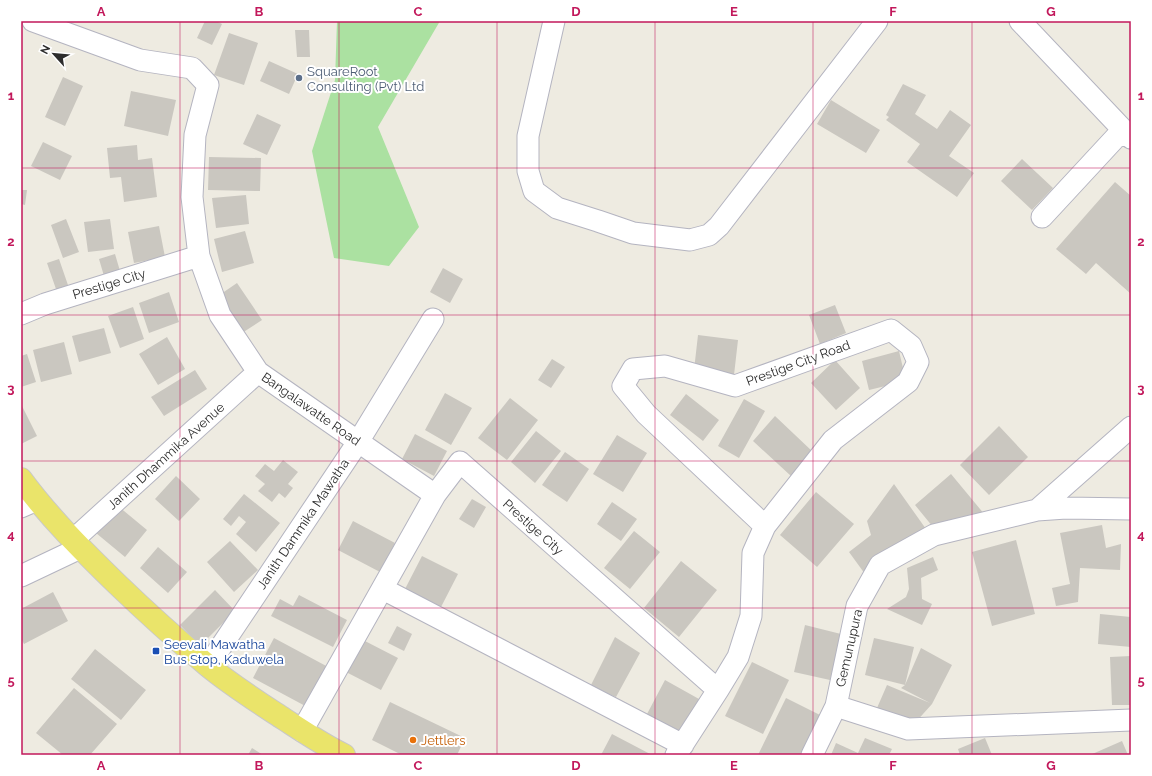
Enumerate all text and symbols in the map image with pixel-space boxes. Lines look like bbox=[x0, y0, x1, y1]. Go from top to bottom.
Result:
text: A bbox=[97, 4, 106, 19]
text: B bbox=[255, 4, 264, 19]
text: C bbox=[414, 4, 423, 19]
text: D bbox=[571, 4, 581, 19]
text: E bbox=[730, 4, 738, 19]
text: F bbox=[889, 4, 897, 19]
text: G bbox=[1046, 4, 1056, 19]
north arrow bbox=[34, 34, 74, 74]
text: N bbox=[38, 43, 53, 56]
place label: SquareRoot Consulting (Pvt) Ltd bbox=[307, 64, 424, 94]
marker: SquareRoot Consulting (Pvt) Ltd bbox=[294, 73, 304, 83]
text: 1 bbox=[8, 88, 15, 103]
text: 1 bbox=[1138, 88, 1145, 103]
text: 2 bbox=[7, 234, 15, 249]
text: 2 bbox=[1137, 234, 1145, 249]
street label: Prestige City bbox=[71, 266, 147, 302]
street label: Prestige City Road bbox=[744, 337, 852, 389]
street label: Bangalawatte Road bbox=[259, 369, 363, 449]
text: 3 bbox=[7, 381, 15, 396]
text: 3 bbox=[1137, 381, 1145, 396]
street label: Janith Dhammika Avenue bbox=[104, 399, 228, 512]
street label: Janith Dammika Mawatha bbox=[254, 456, 352, 592]
street label: Prestige City bbox=[500, 496, 566, 558]
text: 4 bbox=[7, 527, 15, 542]
text: 4 bbox=[1137, 527, 1145, 542]
street label: Gemunupura bbox=[833, 608, 865, 688]
place label: Seevali Mawatha Bus Stop, Kaduwela bbox=[164, 637, 284, 667]
marker: Seevali Mawatha Bus Stop, Kaduwela bbox=[151, 646, 161, 656]
text: 5 bbox=[7, 673, 15, 688]
text: 5 bbox=[1137, 673, 1145, 688]
place label: Jettlers bbox=[421, 733, 465, 748]
marker: Jettlers bbox=[408, 735, 418, 745]
text: A bbox=[97, 758, 106, 773]
text: B bbox=[255, 758, 264, 773]
text: C bbox=[414, 758, 423, 773]
text: D bbox=[571, 758, 581, 773]
text: E bbox=[730, 758, 738, 773]
text: F bbox=[889, 758, 897, 773]
text: G bbox=[1046, 758, 1056, 773]

